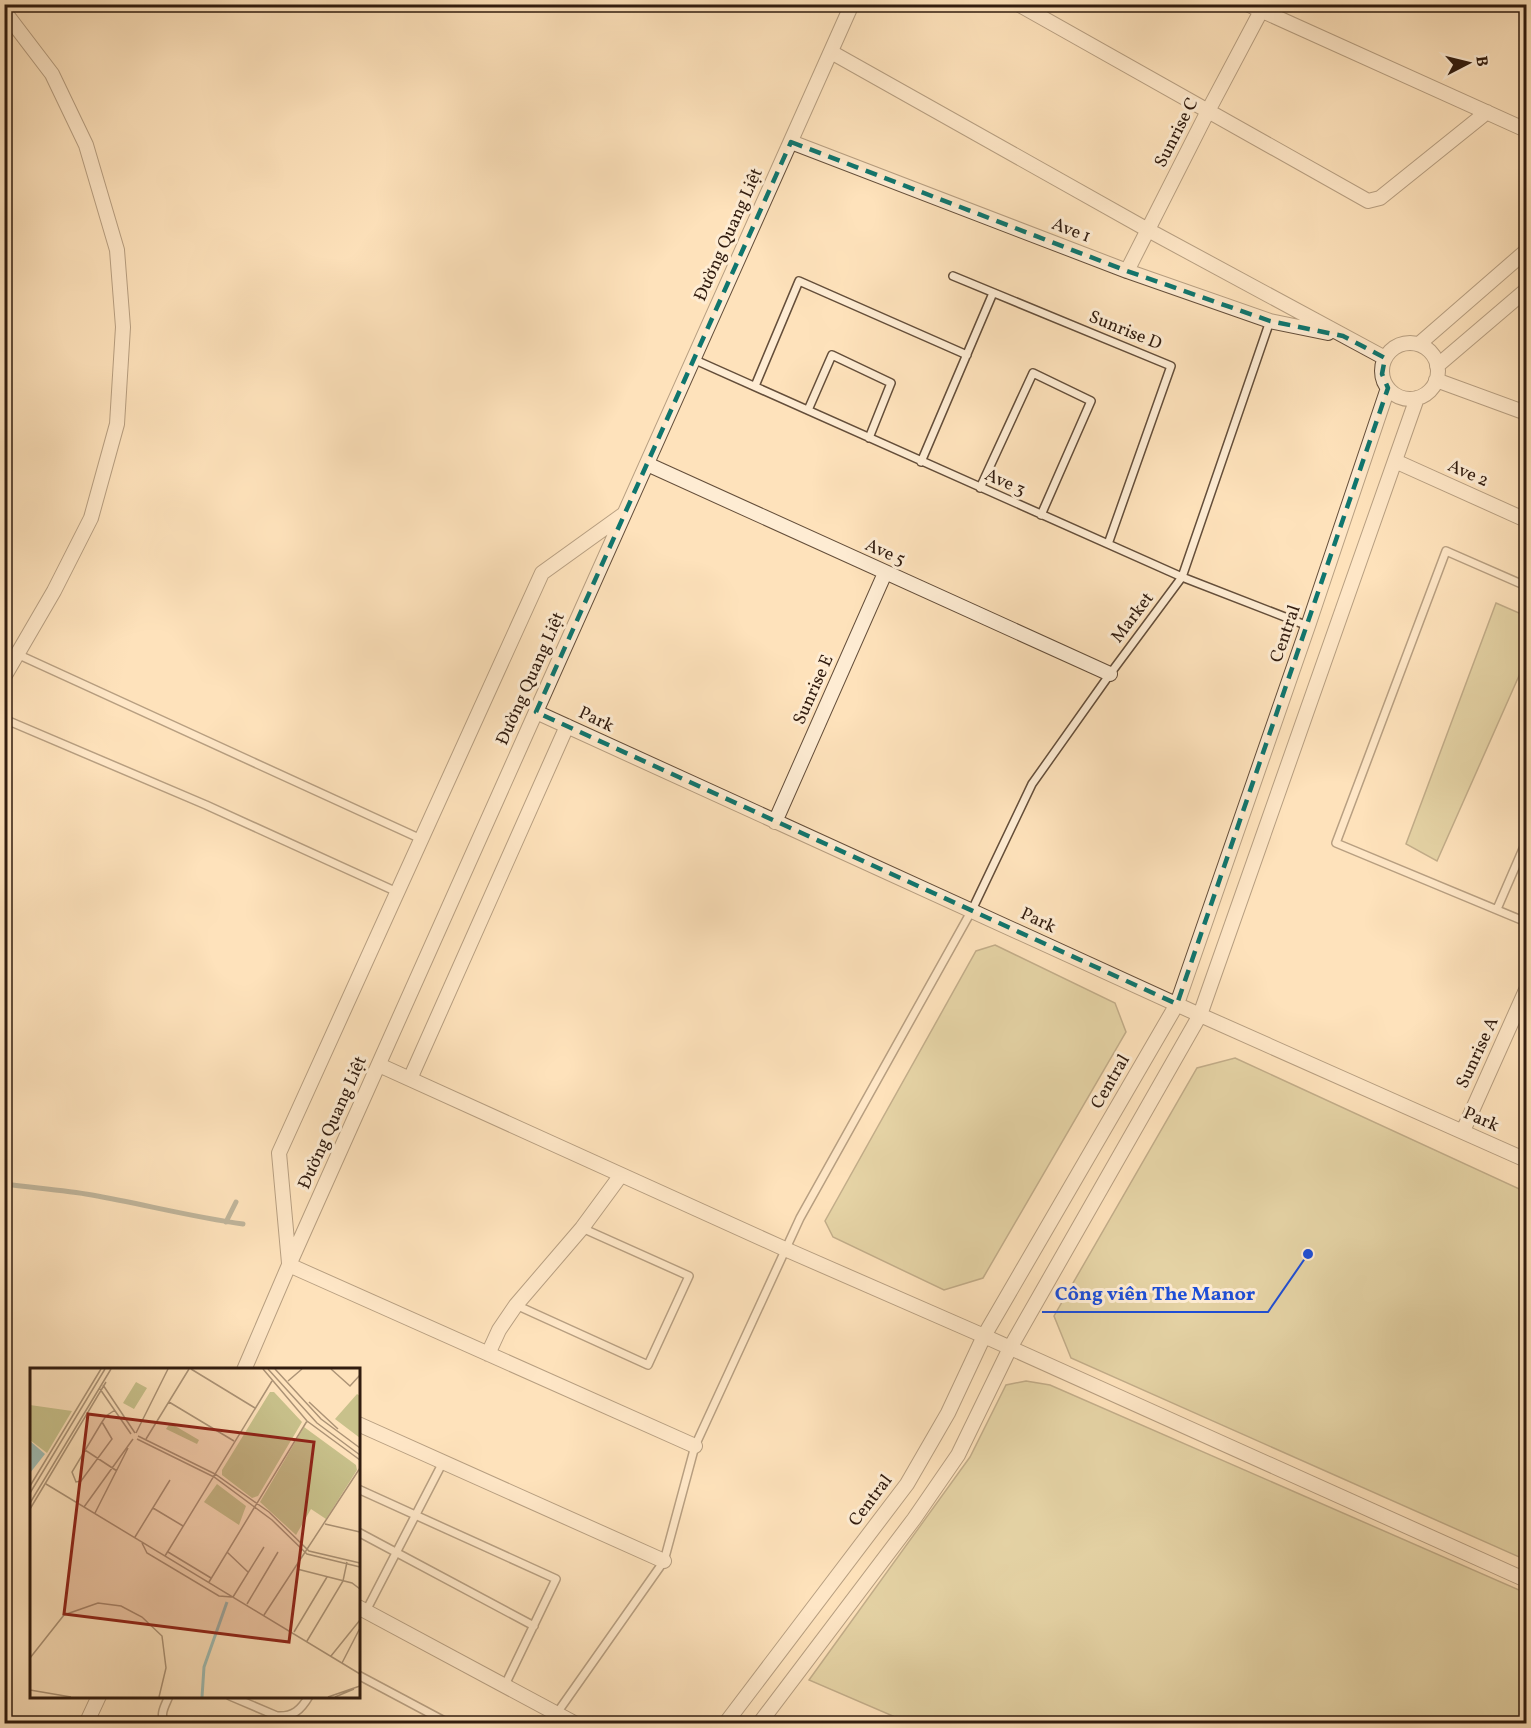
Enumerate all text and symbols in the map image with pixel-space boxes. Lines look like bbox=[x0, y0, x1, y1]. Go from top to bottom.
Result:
north arrow bbox=[1438, 33, 1498, 93]
text: B bbox=[1469, 55, 1493, 68]
street label: Sunrise C bbox=[1149, 94, 1205, 172]
street label: Đường Quang Liệt bbox=[688, 164, 770, 306]
street label: Ave 1 bbox=[1048, 212, 1094, 250]
street label: Sunrise D bbox=[1085, 305, 1165, 357]
street label: Ave 2 bbox=[1443, 454, 1493, 494]
street label: Ave 3 bbox=[981, 463, 1029, 503]
street label: Ave 5 bbox=[861, 533, 909, 573]
street label: Market bbox=[1106, 587, 1160, 649]
street label: Central bbox=[1265, 602, 1307, 666]
street label: Đường Quang Liệt bbox=[490, 608, 572, 750]
street label: Sunrise E bbox=[787, 651, 841, 729]
street label: Park bbox=[574, 701, 618, 739]
street label: Park bbox=[1016, 902, 1060, 940]
street label: Sunrise A bbox=[1451, 1013, 1506, 1093]
street label: Central bbox=[1085, 1050, 1137, 1114]
street label: Đường Quang Liệt bbox=[292, 1052, 374, 1194]
street label: Park bbox=[1459, 1101, 1503, 1139]
callout: Công viên The Manor bbox=[1042, 1274, 1268, 1312]
text: Công viên The Manor bbox=[1055, 1281, 1256, 1309]
inset map bbox=[30, 1368, 360, 1698]
street label: Central bbox=[843, 1470, 899, 1532]

